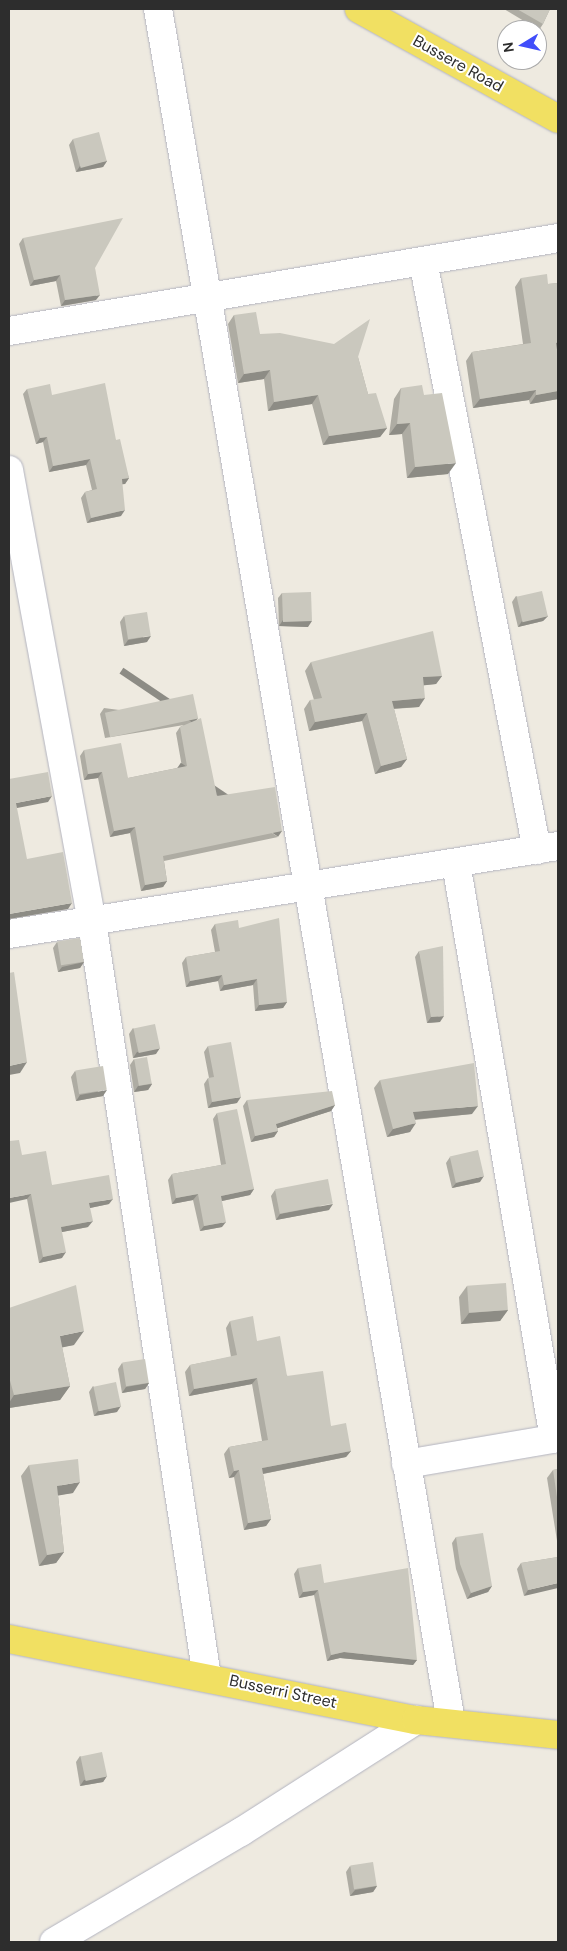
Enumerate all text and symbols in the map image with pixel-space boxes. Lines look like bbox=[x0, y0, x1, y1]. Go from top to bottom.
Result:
north arrow bbox=[497, 20, 547, 70]
street label: Bussere Road bbox=[410, 31, 506, 97]
text: N bbox=[498, 41, 518, 54]
street label: Busserri Street bbox=[228, 1671, 338, 1713]

